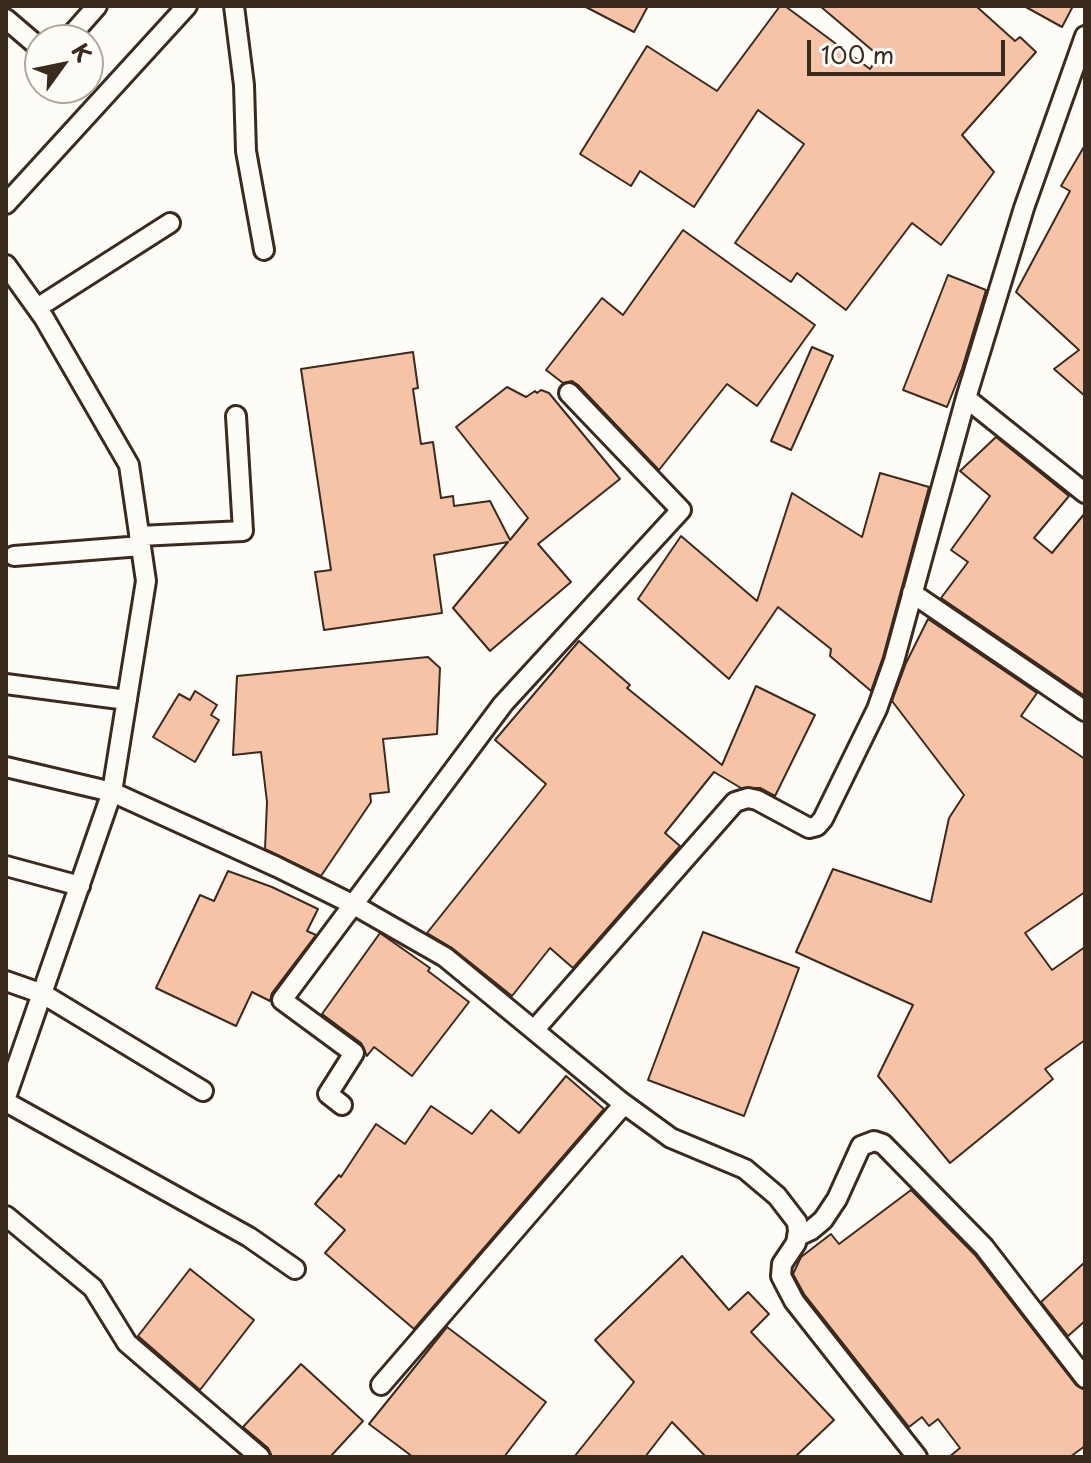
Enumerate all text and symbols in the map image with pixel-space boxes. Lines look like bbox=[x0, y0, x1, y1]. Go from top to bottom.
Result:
north arrow bbox=[24, 24, 104, 104]
scale bar bbox=[811, 24, 1009, 74]
text: K bbox=[65, 36, 101, 67]
text: 100 m bbox=[821, 36, 894, 72]

